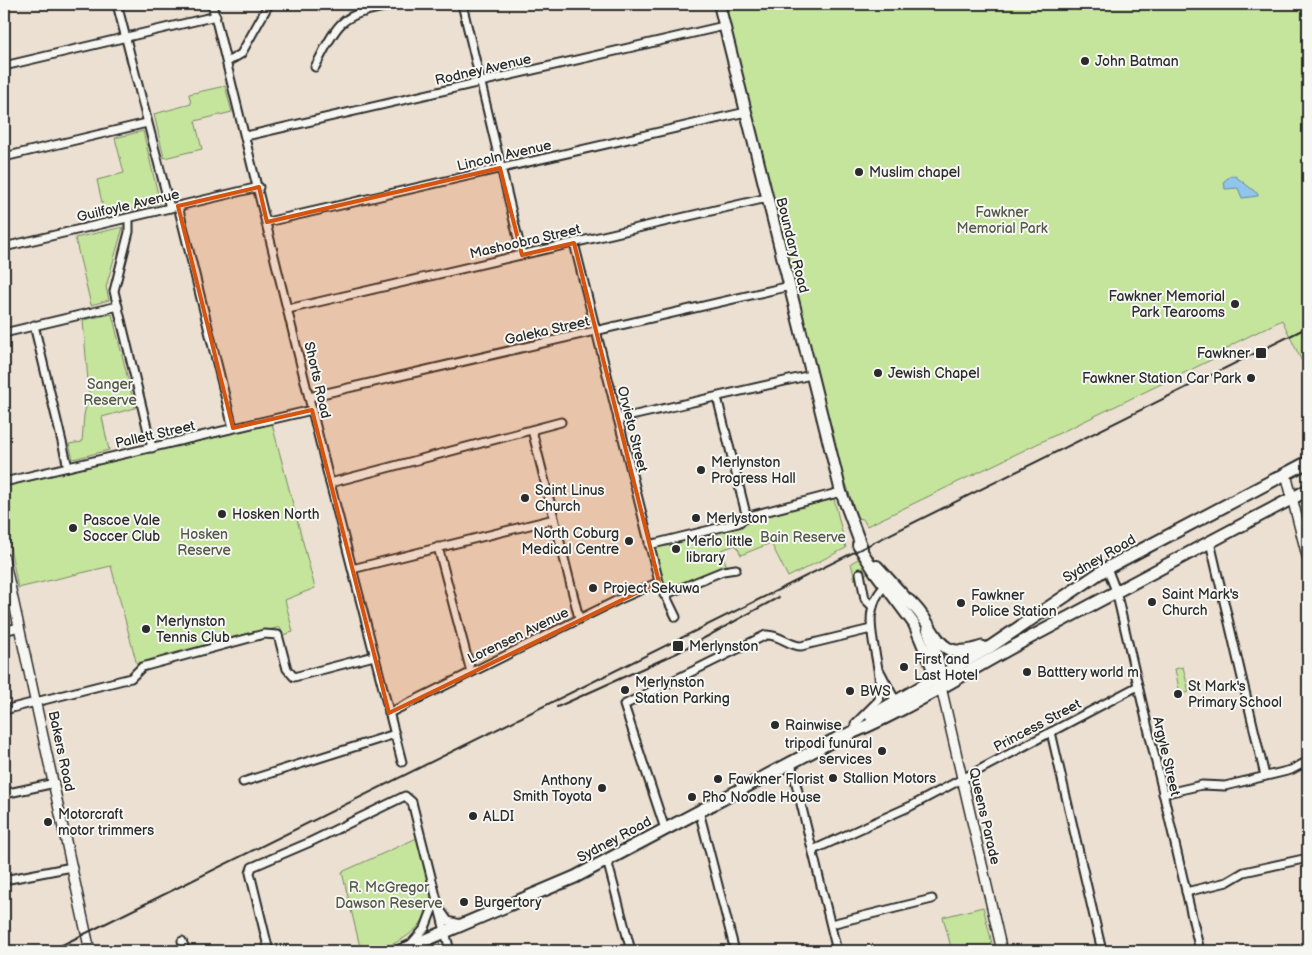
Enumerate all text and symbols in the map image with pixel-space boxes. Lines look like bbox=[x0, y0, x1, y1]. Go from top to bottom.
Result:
street label: Rodney Avenue bbox=[433, 50, 533, 89]
place label: John Batman bbox=[1095, 53, 1179, 70]
marker: John Batman bbox=[1079, 55, 1091, 67]
street label: Lincoln Avenue bbox=[455, 136, 553, 175]
place label: Muslim chapel bbox=[869, 164, 960, 181]
marker: Muslim chapel bbox=[853, 166, 865, 178]
street label: Guilfoyle Avenue bbox=[75, 185, 181, 226]
street label: Boundary Road bbox=[772, 196, 813, 295]
park label: Fawkner Memorial Park bbox=[956, 204, 1048, 237]
street label: Mashoobra Street bbox=[468, 220, 583, 262]
place label: Fawkner Memorial Park Tearooms bbox=[1109, 288, 1225, 321]
marker: Fawkner Memorial Park Tearooms bbox=[1229, 298, 1241, 310]
street label: Galeka Street bbox=[503, 312, 592, 348]
street label: Shorts Road bbox=[300, 340, 335, 420]
place label: Fawkner bbox=[1197, 345, 1251, 362]
marker: Fawkner bbox=[1254, 346, 1268, 360]
place label: Jewish Chapel bbox=[888, 365, 980, 382]
marker: Jewish Chapel bbox=[872, 367, 884, 379]
place label: Fawkner Station Car Park bbox=[1082, 370, 1241, 387]
marker: Fawkner Station Car Park bbox=[1245, 372, 1257, 384]
park label: Sanger Reserve bbox=[83, 376, 137, 409]
street label: Orvieto Street bbox=[614, 384, 652, 474]
street label: Pallett Street bbox=[114, 417, 197, 452]
place label: Merlynston Progress Hall bbox=[711, 454, 796, 487]
marker: Merlynston Progress Hall bbox=[695, 464, 707, 476]
place label: Saint Linus Church bbox=[535, 482, 605, 515]
marker: Saint Linus Church bbox=[519, 492, 531, 504]
place label: Hosken North bbox=[232, 506, 320, 523]
marker: Hosken North bbox=[216, 508, 228, 520]
place label: Merlyston bbox=[706, 510, 768, 527]
place label: Pascoe Vale Soccer Club bbox=[83, 512, 160, 545]
marker: Merlyston bbox=[690, 512, 702, 524]
marker: Pascoe Vale Soccer Club bbox=[67, 522, 79, 534]
place label: North Coburg Medical Centre bbox=[522, 525, 619, 558]
park label: Hosken Reserve bbox=[177, 526, 231, 559]
park label: Bain Reserve bbox=[760, 529, 846, 546]
street label: Sydney Road bbox=[1060, 531, 1139, 586]
place label: Merlo little library bbox=[686, 533, 753, 566]
marker: North Coburg Medical Centre bbox=[623, 535, 635, 547]
marker: Merlo little library bbox=[670, 543, 682, 555]
place label: Project Sekuwa bbox=[603, 580, 700, 597]
marker: Project Sekuwa bbox=[587, 582, 599, 594]
place label: Saint Mark's Church bbox=[1162, 586, 1239, 619]
place label: Fawkner Police Station bbox=[971, 587, 1057, 620]
marker: Saint Mark's Church bbox=[1146, 596, 1158, 608]
marker: Fawkner Police Station bbox=[955, 597, 967, 609]
street label: Lorensen Avenue bbox=[465, 604, 572, 667]
place label: Merlynston Tennis Club bbox=[156, 613, 230, 646]
marker: Merlynston Tennis Club bbox=[140, 623, 152, 635]
place label: Merlynston bbox=[689, 638, 759, 655]
marker: Merlynston bbox=[671, 639, 685, 653]
place label: First and Last Hotel bbox=[914, 651, 978, 684]
marker: First and Last Hotel bbox=[898, 661, 910, 673]
place label: Batttery world m bbox=[1037, 664, 1139, 681]
marker: Batttery world m bbox=[1021, 666, 1033, 678]
place label: Merlynston Station Parking bbox=[635, 674, 730, 707]
place label: St Mark's Primary School bbox=[1188, 678, 1282, 711]
place label: BWS bbox=[860, 683, 891, 700]
marker: Merlynston Station Parking bbox=[619, 684, 631, 696]
marker: BWS bbox=[844, 685, 856, 697]
marker: St Mark's Primary School bbox=[1172, 688, 1184, 700]
street label: Princess Street bbox=[991, 695, 1084, 756]
street label: Bakers Road bbox=[45, 709, 78, 793]
street label: Argyle Street bbox=[1149, 715, 1184, 798]
place label: Rainwise bbox=[785, 717, 842, 734]
marker: Rainwise bbox=[769, 719, 781, 731]
place label: tripodi funural services bbox=[785, 735, 872, 768]
marker: tripodi funural services bbox=[876, 745, 888, 757]
street label: Queens Parade bbox=[965, 766, 1004, 866]
place label: Stallion Motors bbox=[843, 770, 936, 787]
place label: Fawkner Florist bbox=[728, 771, 825, 788]
place label: Anthony Smith Toyota bbox=[513, 772, 593, 805]
marker: Stallion Motors bbox=[827, 772, 839, 784]
marker: Fawkner Florist bbox=[712, 773, 724, 785]
marker: Anthony Smith Toyota bbox=[596, 782, 608, 794]
place label: Pho Noodle House bbox=[702, 789, 821, 806]
marker: Pho Noodle House bbox=[686, 791, 698, 803]
place label: Motorcraft motor trimmers bbox=[58, 806, 154, 839]
place label: ALDI bbox=[483, 808, 514, 825]
marker: ALDI bbox=[467, 810, 479, 822]
street label: Sydney Road bbox=[574, 813, 654, 866]
marker: Motorcraft motor trimmers bbox=[42, 816, 54, 828]
park label: R. McGregor Dawson Reserve bbox=[335, 879, 443, 912]
place label: Burgertory bbox=[474, 894, 542, 911]
marker: Burgertory bbox=[458, 896, 470, 908]

